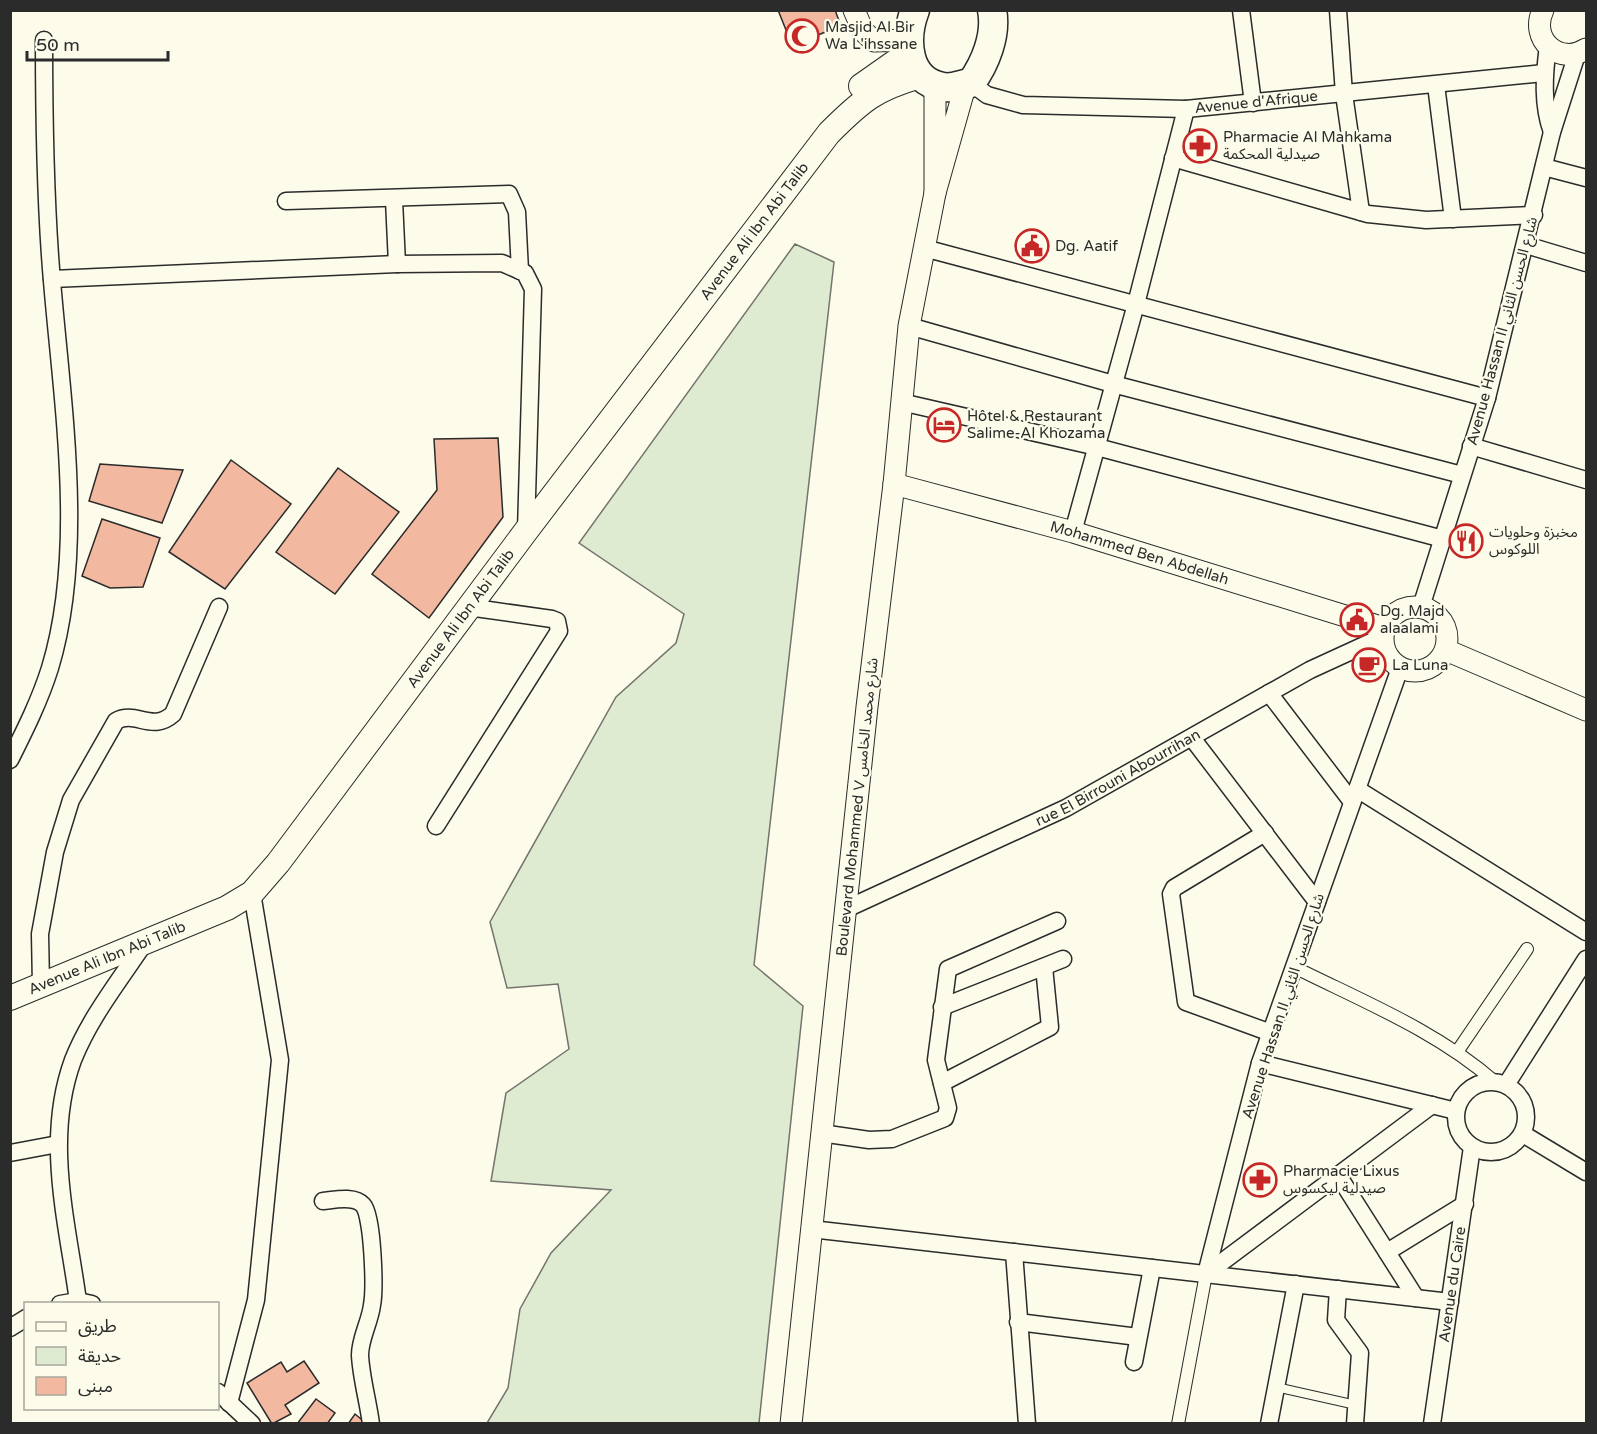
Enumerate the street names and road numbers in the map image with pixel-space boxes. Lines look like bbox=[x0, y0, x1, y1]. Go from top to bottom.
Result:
street label: Avenue d'Afrique bbox=[1194, 87, 1319, 117]
street label: Avenue Ali Ibn Abi Talib bbox=[696, 159, 812, 304]
street label: Avenue Hassan II شارع الحسن الثاني bbox=[1463, 215, 1544, 448]
street label: Mohammed Ben Abdellah bbox=[1048, 517, 1231, 589]
street label: Avenue Ali Ibn Abi Talib bbox=[403, 546, 518, 691]
street label: Boulevard Mohammed V شارع محمد الخامس bbox=[832, 657, 885, 957]
street label: rue El Birrouni Abourrihan bbox=[1032, 725, 1203, 830]
street label: Avenue Hassan II شارع الحسن الثاني bbox=[1238, 891, 1331, 1122]
street label: Avenue Ali Ibn Abi Talib bbox=[26, 917, 188, 998]
street label: Avenue du Caire bbox=[1435, 1225, 1469, 1344]

